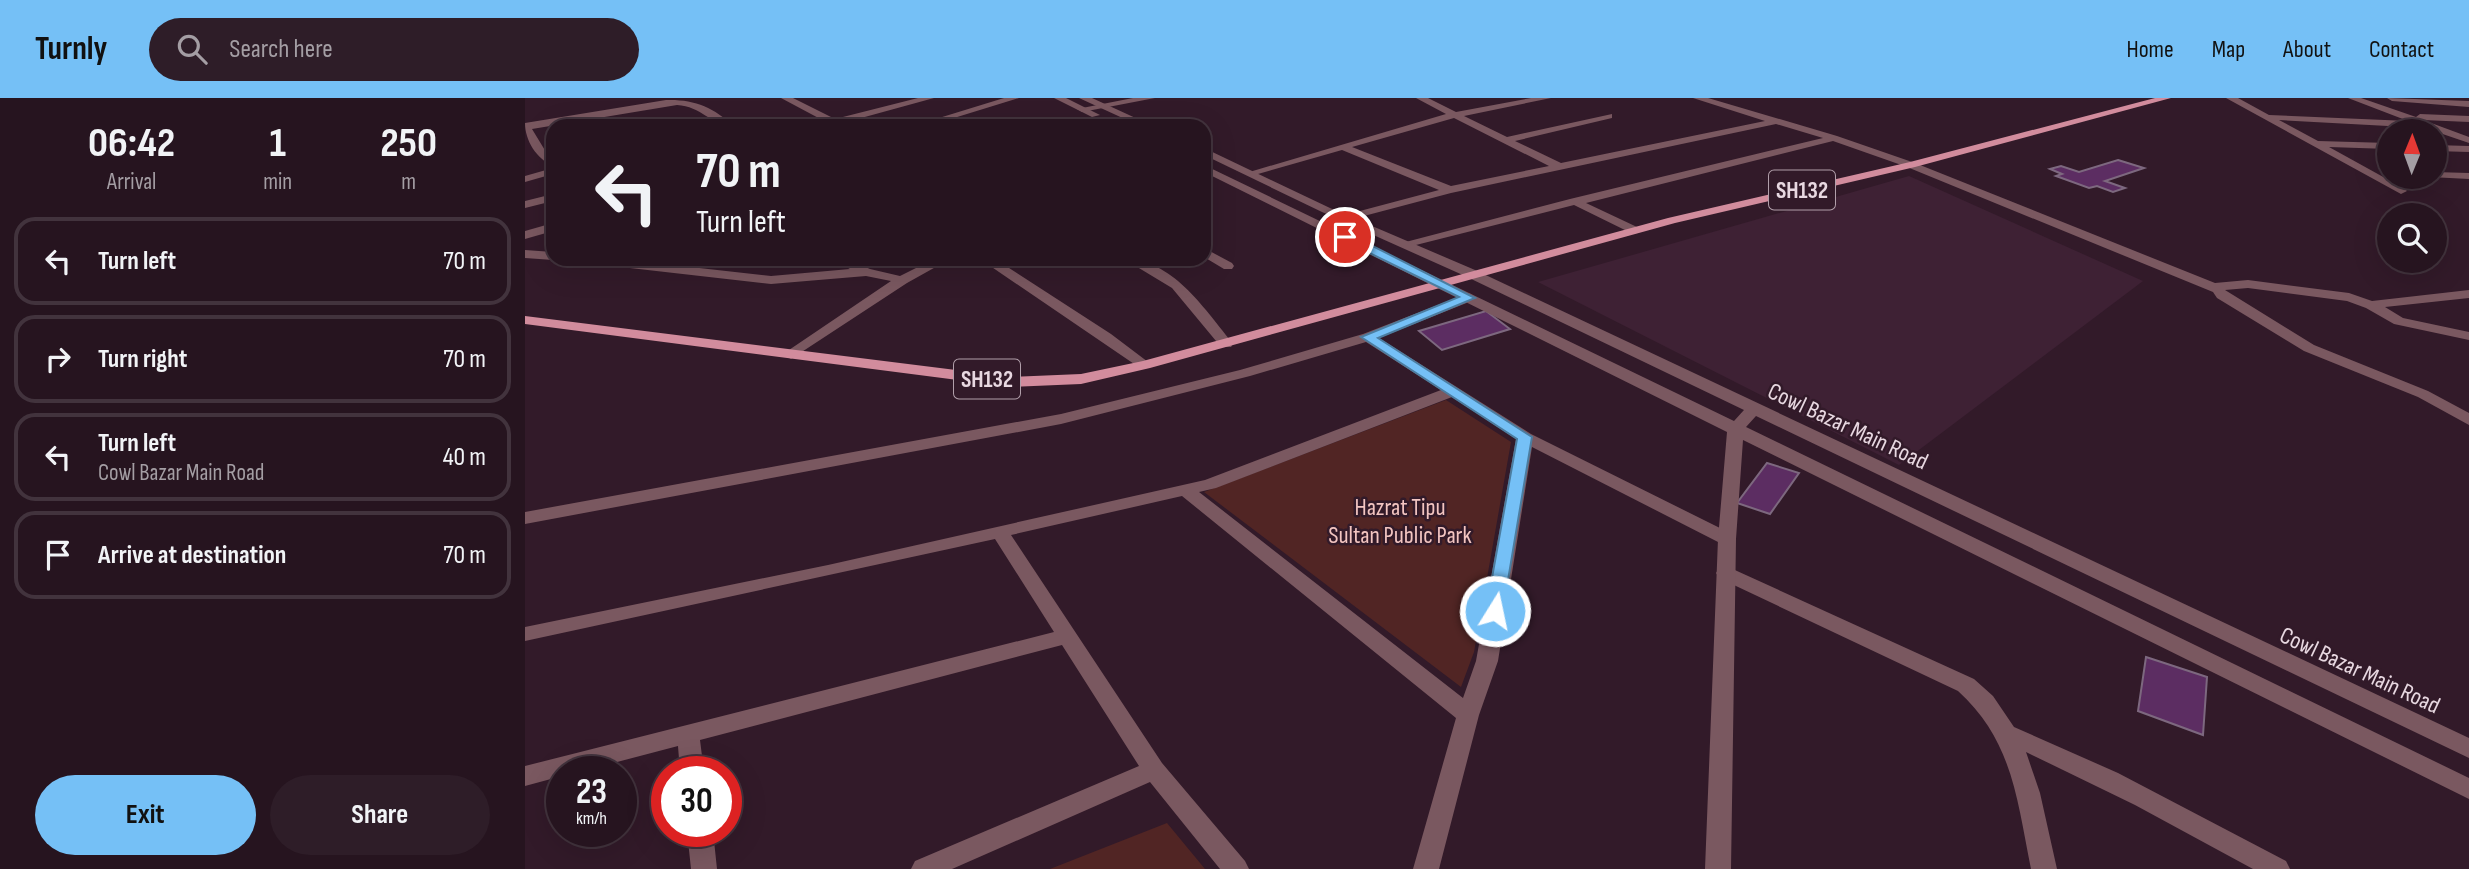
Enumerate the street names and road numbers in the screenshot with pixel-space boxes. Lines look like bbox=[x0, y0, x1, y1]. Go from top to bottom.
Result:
road number: SH132 bbox=[1769, 170, 1835, 209]
road number: SH132 bbox=[954, 360, 1020, 398]
street label: Cowl Bazar Main Road bbox=[1763, 377, 1933, 476]
street label: Cowl Bazar Main Road bbox=[2275, 621, 2445, 720]

